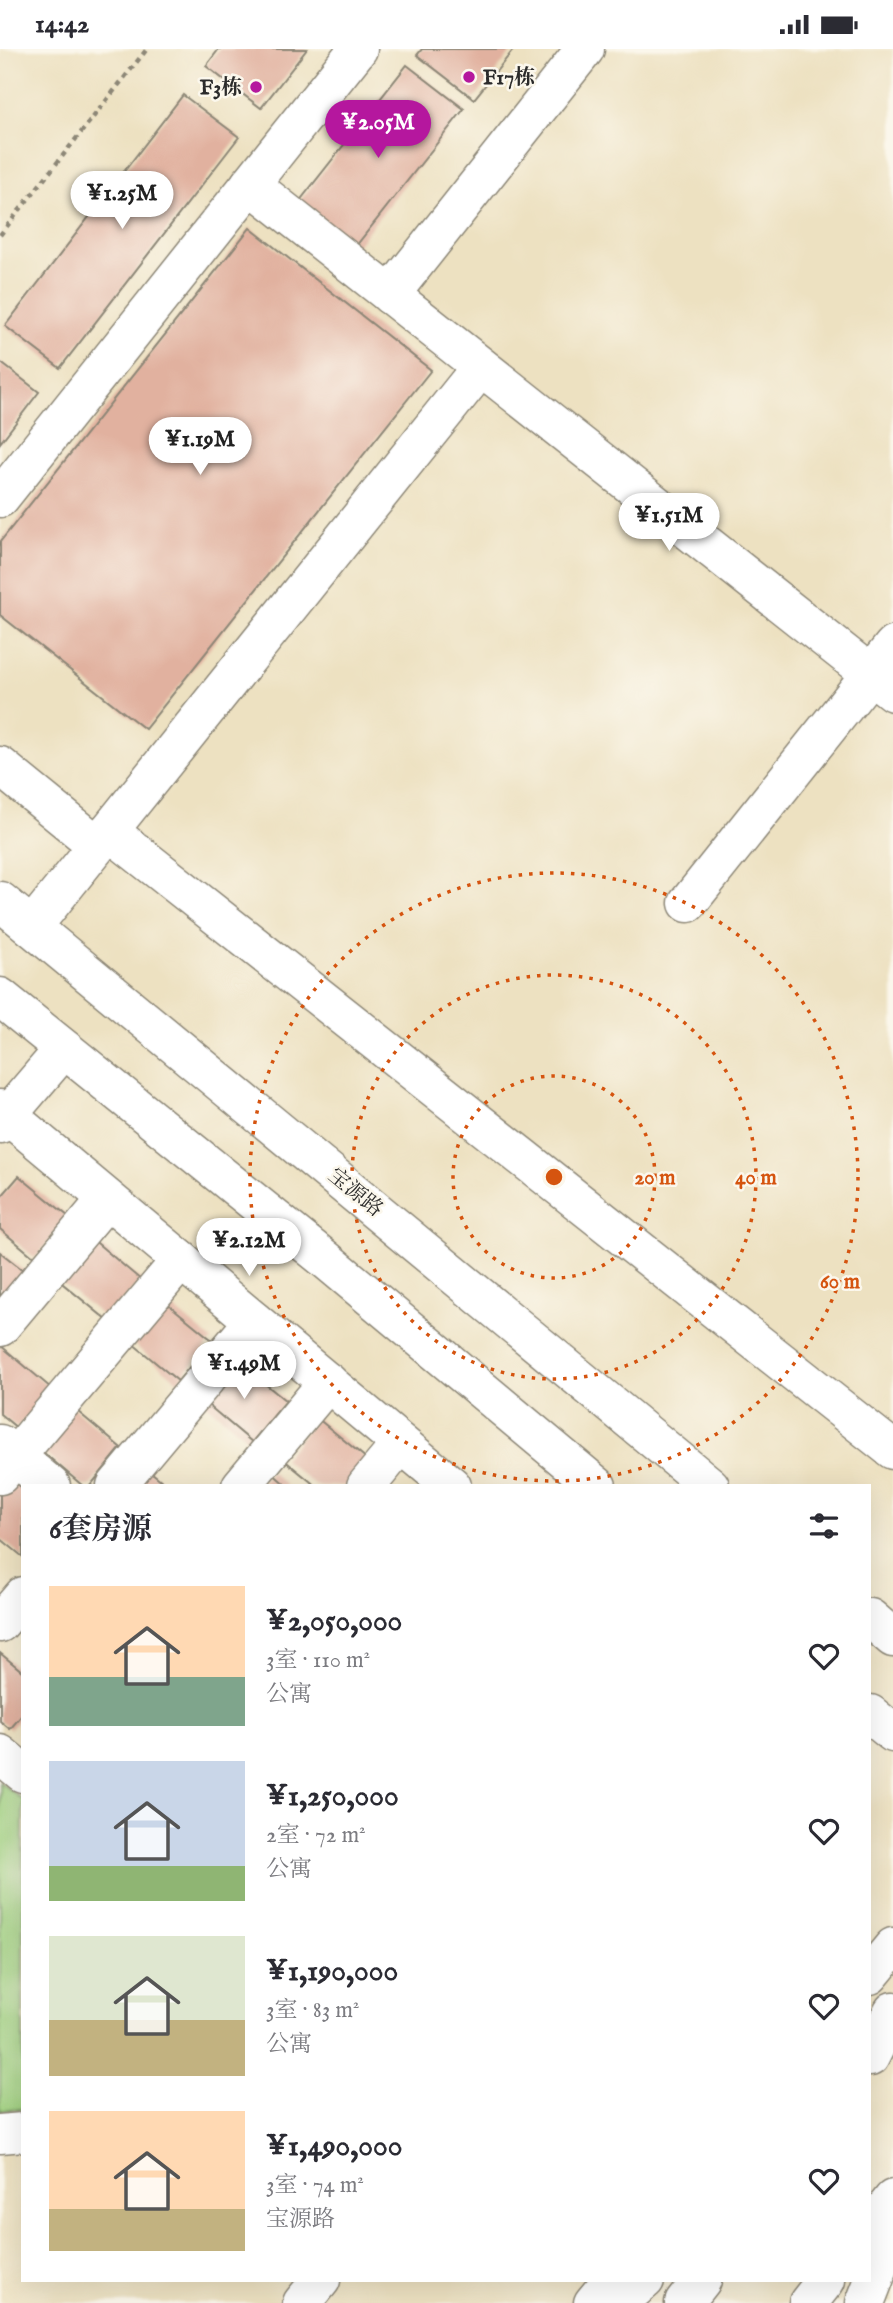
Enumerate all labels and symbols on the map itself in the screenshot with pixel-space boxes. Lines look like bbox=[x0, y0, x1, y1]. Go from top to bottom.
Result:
place label: F17栋 bbox=[483, 65, 535, 92]
marker: F17栋 bbox=[461, 69, 477, 85]
place label: F3栋 bbox=[200, 75, 242, 102]
marker: F3栋 bbox=[248, 79, 264, 95]
pin: ¥2.05M bbox=[321, 101, 435, 160]
pin: ¥1.25M bbox=[65, 171, 179, 231]
pin: ¥1.19M bbox=[143, 417, 257, 477]
pin: ¥1.51M bbox=[612, 493, 726, 553]
street label: 宝源路 bbox=[322, 1163, 388, 1223]
centre of rings bbox=[542, 1165, 566, 1189]
text: 20 m bbox=[635, 1165, 676, 1192]
text: 40 m bbox=[735, 1165, 777, 1192]
pin: ¥2.12M bbox=[192, 1219, 306, 1278]
text: 60 m bbox=[820, 1269, 861, 1296]
pin: ¥1.49M bbox=[187, 1341, 301, 1401]

